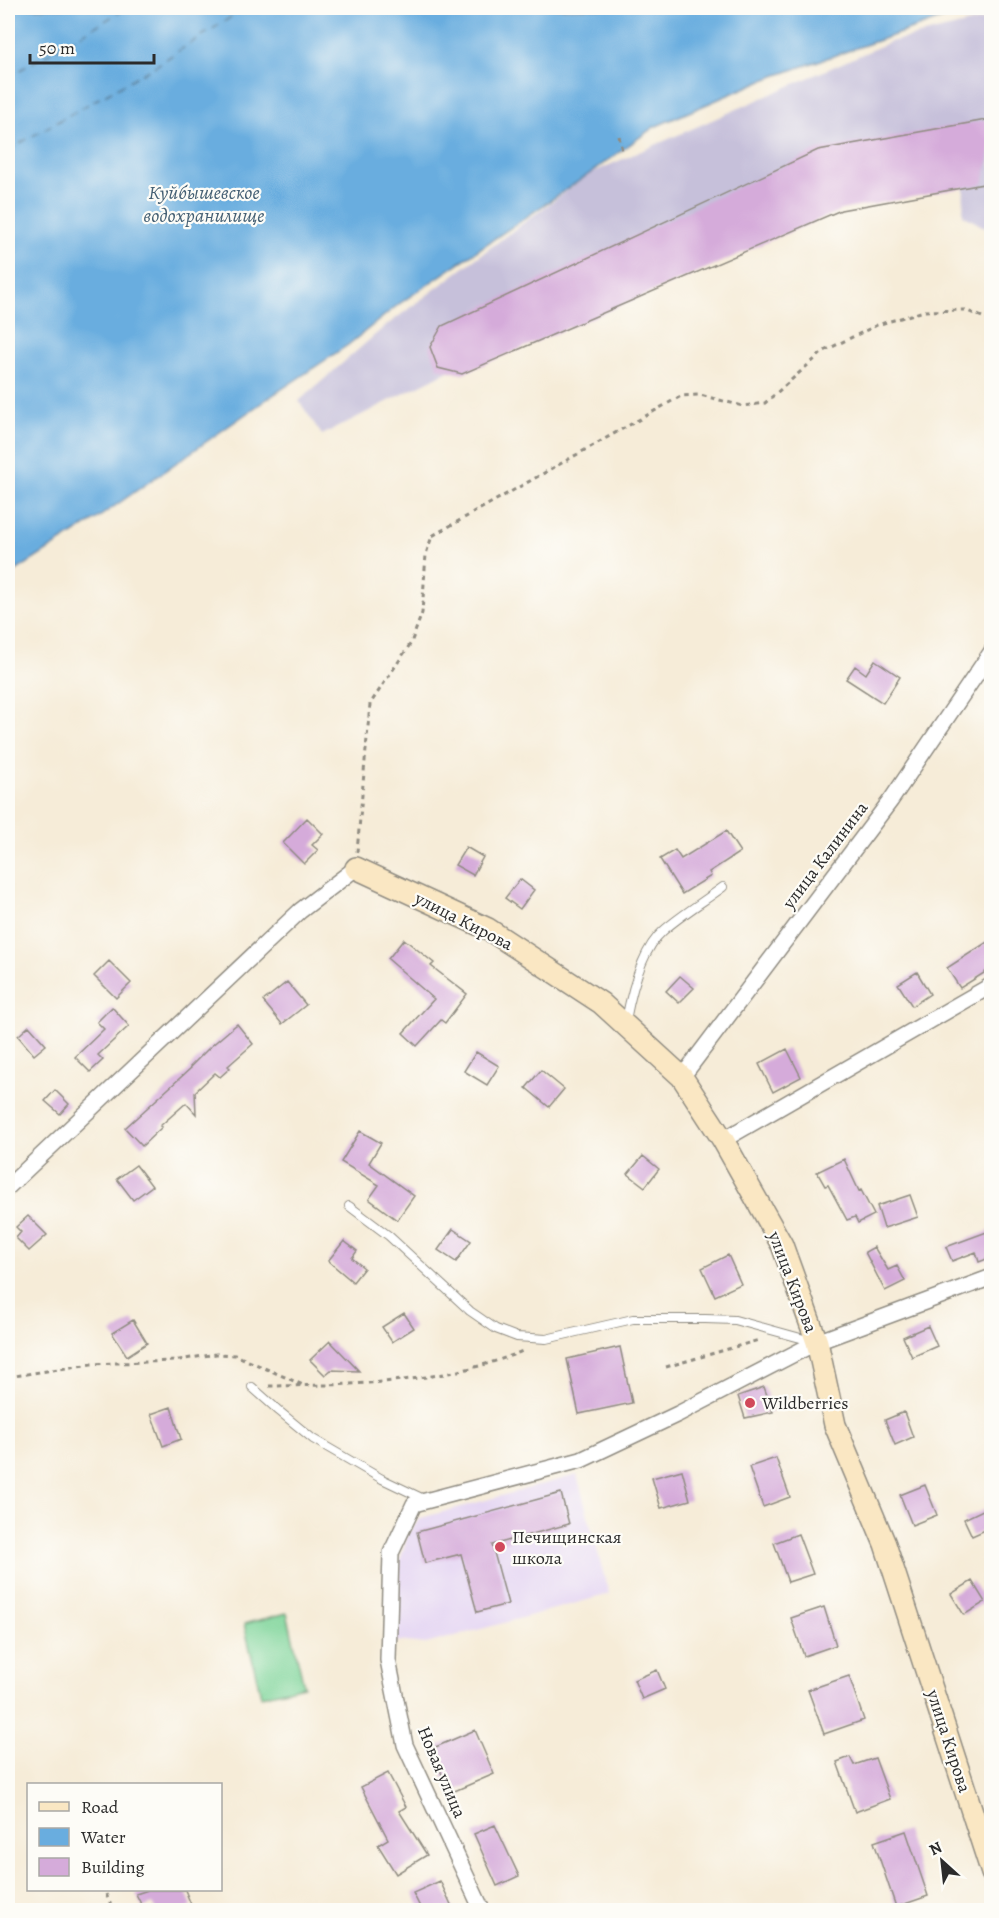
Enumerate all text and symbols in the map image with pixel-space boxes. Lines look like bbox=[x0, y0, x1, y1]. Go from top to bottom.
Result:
scale bar bbox=[30, 27, 154, 65]
text: 50 m bbox=[39, 36, 75, 60]
water label: Куйбышевское водохранилище bbox=[144, 179, 264, 229]
street label: улица Калинина bbox=[776, 796, 874, 914]
street label: улица Кирова bbox=[410, 886, 518, 956]
street label: улица Кирова bbox=[762, 1227, 824, 1337]
place label: Wildberries bbox=[761, 1391, 849, 1415]
marker: Wildberries bbox=[743, 1396, 757, 1410]
place label: Печищинская школа bbox=[512, 1525, 621, 1570]
marker: Печищинская школа bbox=[493, 1540, 507, 1554]
street label: улица Кирова bbox=[921, 1685, 977, 1796]
street label: Новая улица bbox=[412, 1722, 472, 1822]
legend bbox=[27, 1783, 222, 1891]
text: Road bbox=[81, 1795, 119, 1819]
text: Water bbox=[80, 1825, 126, 1849]
north arrow bbox=[912, 1831, 972, 1891]
text: N bbox=[925, 1836, 946, 1861]
text: Building bbox=[81, 1855, 145, 1879]

